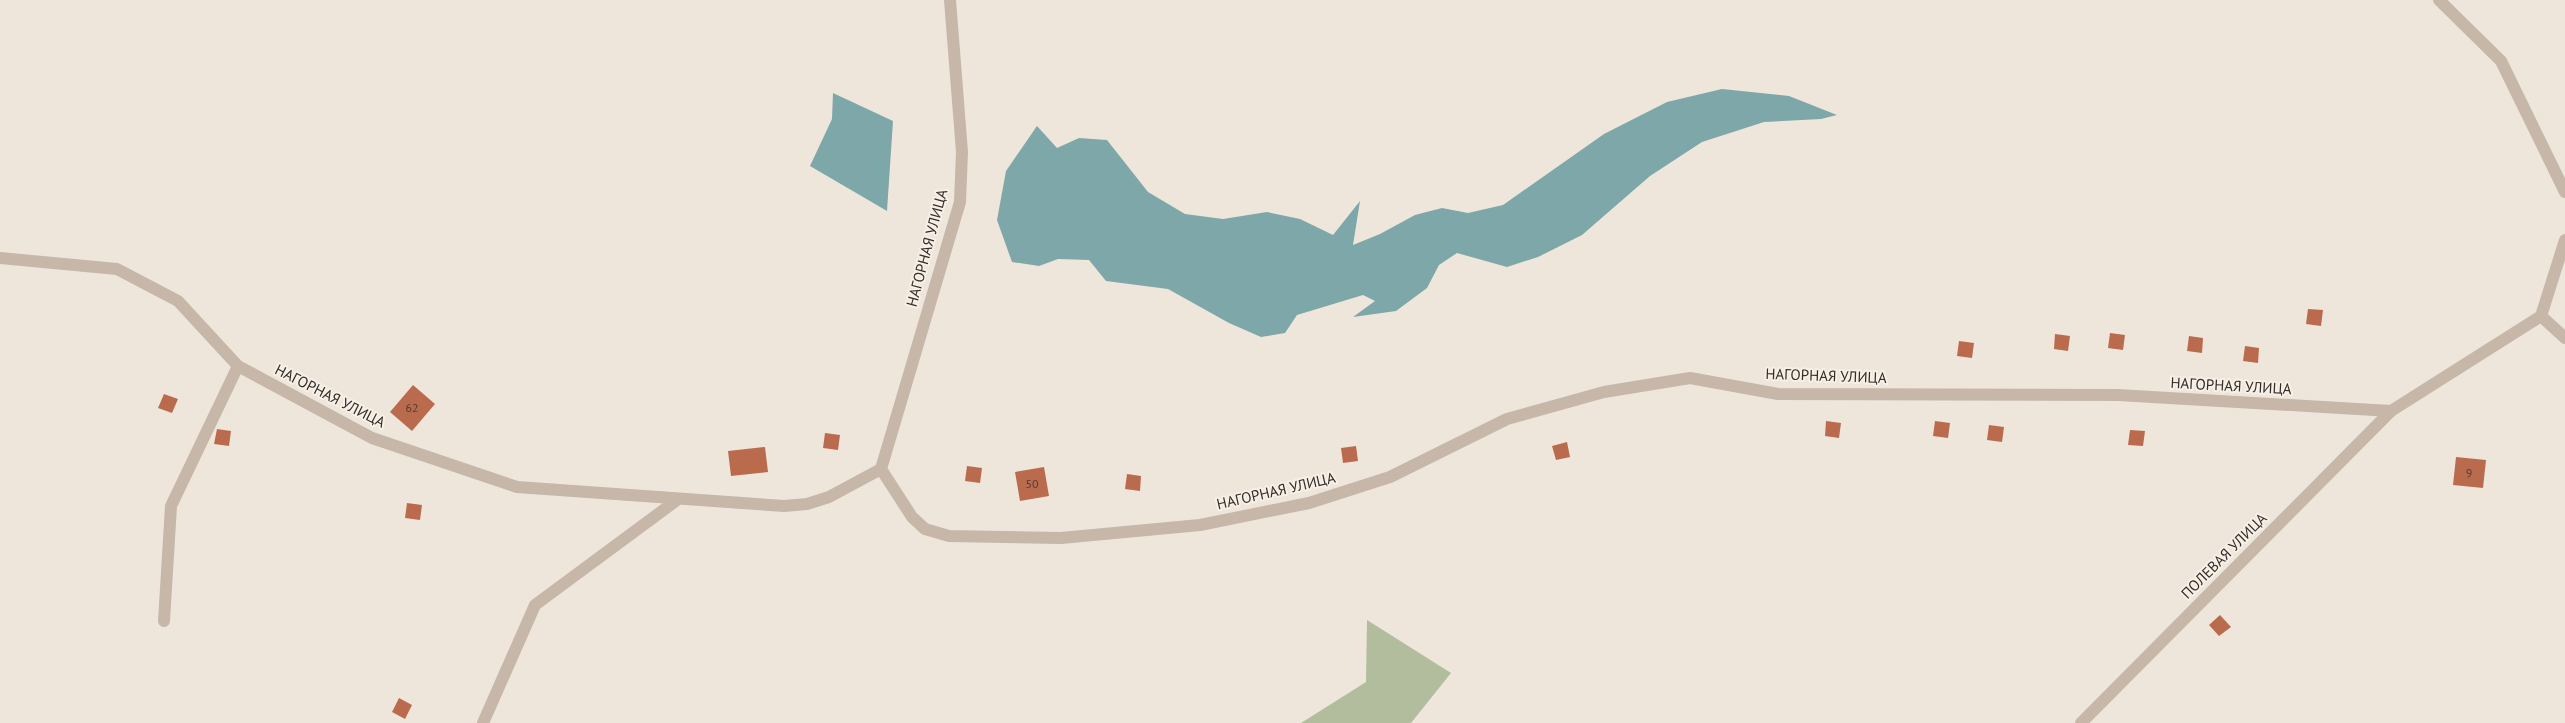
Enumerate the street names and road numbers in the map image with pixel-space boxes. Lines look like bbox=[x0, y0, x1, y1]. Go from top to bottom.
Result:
street label: НАГОРНАЯ УЛИЦА bbox=[902, 187, 951, 309]
street label: НАГОРНАЯ УЛИЦА bbox=[272, 360, 389, 432]
street label: НАГОРНАЯ УЛИЦА bbox=[1765, 364, 1887, 387]
street label: НАГОРНАЯ УЛИЦА bbox=[2170, 373, 2292, 398]
street label: НАГОРНАЯ УЛИЦА bbox=[1215, 468, 1337, 513]
street label: ПОЛЕВАЯ УЛИЦА bbox=[2177, 509, 2271, 603]

